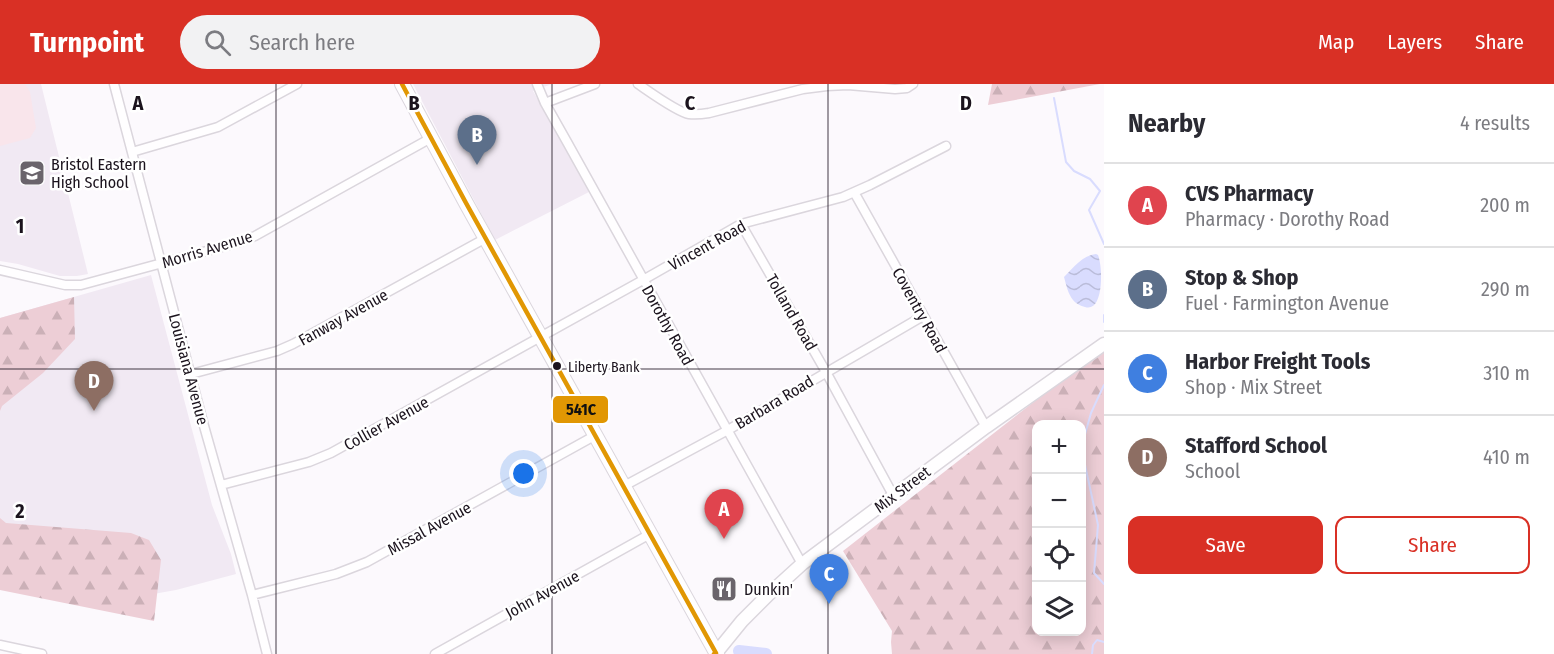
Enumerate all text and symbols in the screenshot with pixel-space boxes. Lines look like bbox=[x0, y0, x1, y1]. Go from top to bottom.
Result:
search box bbox=[180, 15, 600, 69]
text: Turnpoint bbox=[30, 26, 144, 59]
icon: search bbox=[201, 26, 234, 59]
text: Search here bbox=[249, 29, 355, 56]
text: Map bbox=[1318, 29, 1354, 55]
text: Layers bbox=[1387, 29, 1442, 55]
text: Share bbox=[1475, 29, 1524, 55]
text: A bbox=[132, 91, 145, 115]
text: B bbox=[408, 91, 420, 115]
text: C bbox=[685, 91, 696, 115]
text: D bbox=[960, 91, 972, 115]
text: Nearby bbox=[1128, 108, 1205, 139]
text: 4 results bbox=[1460, 111, 1530, 135]
pin: B bbox=[458, 116, 496, 165]
place label: Bristol Eastern High School bbox=[51, 155, 146, 192]
school or university icon: Bristol Eastern High School bbox=[17, 158, 47, 188]
text: CVS Pharmacy bbox=[1185, 180, 1314, 207]
text: A bbox=[1142, 193, 1153, 217]
text: 200 m bbox=[1480, 193, 1530, 217]
text: Pharmacy · Dorothy Road bbox=[1185, 207, 1390, 231]
text: 1 bbox=[16, 214, 24, 238]
street label: Vincent Road bbox=[665, 216, 749, 275]
street label: Morris Avenue bbox=[160, 227, 255, 272]
street label: Coventry Road bbox=[888, 264, 951, 356]
text: Stop & Shop bbox=[1185, 264, 1298, 291]
street label: Tolland Road bbox=[762, 271, 821, 354]
text: B bbox=[1142, 277, 1153, 301]
text: 290 m bbox=[1481, 277, 1530, 301]
street label: Dorothy Road bbox=[638, 282, 697, 369]
street label: Fanway Avenue bbox=[295, 285, 391, 350]
text: Fuel · Farmington Avenue bbox=[1185, 291, 1389, 315]
street label: Louisiana Avenue bbox=[165, 311, 213, 427]
text: Harbor Freight Tools bbox=[1185, 348, 1370, 375]
place label: Liberty Bank bbox=[568, 359, 640, 376]
marker: Liberty Bank bbox=[551, 360, 563, 372]
text: C bbox=[1142, 361, 1153, 385]
text: 310 m bbox=[1483, 361, 1530, 385]
pin: D bbox=[74, 362, 113, 411]
street label: Barbara Road bbox=[732, 372, 817, 433]
text: Shop · Mix Street bbox=[1185, 375, 1322, 399]
street label: Collier Avenue bbox=[341, 392, 432, 455]
line badge: 541C bbox=[552, 395, 609, 424]
text: 541C bbox=[566, 400, 597, 419]
map controls bbox=[1032, 420, 1086, 636]
button: + bbox=[1032, 420, 1086, 474]
text: Stafford School bbox=[1185, 432, 1327, 459]
text: D bbox=[1142, 445, 1153, 469]
text: 410 m bbox=[1483, 445, 1530, 469]
your location bbox=[509, 459, 538, 488]
text: School bbox=[1185, 459, 1240, 483]
street label: Mix Street bbox=[870, 462, 935, 517]
button: − bbox=[1032, 474, 1086, 528]
pin: A bbox=[704, 490, 744, 539]
street label: Missal Avenue bbox=[384, 498, 474, 559]
text: 2 bbox=[14, 499, 25, 523]
button: Save bbox=[1128, 516, 1323, 574]
button: Share bbox=[1335, 516, 1530, 574]
button: locate bbox=[1032, 528, 1086, 582]
pin: C bbox=[810, 554, 848, 604]
street label: John Avenue bbox=[502, 566, 583, 623]
restaurant icon: Dunkin' bbox=[709, 574, 739, 604]
place label: Dunkin' bbox=[744, 580, 793, 599]
button: layers bbox=[1032, 582, 1086, 636]

